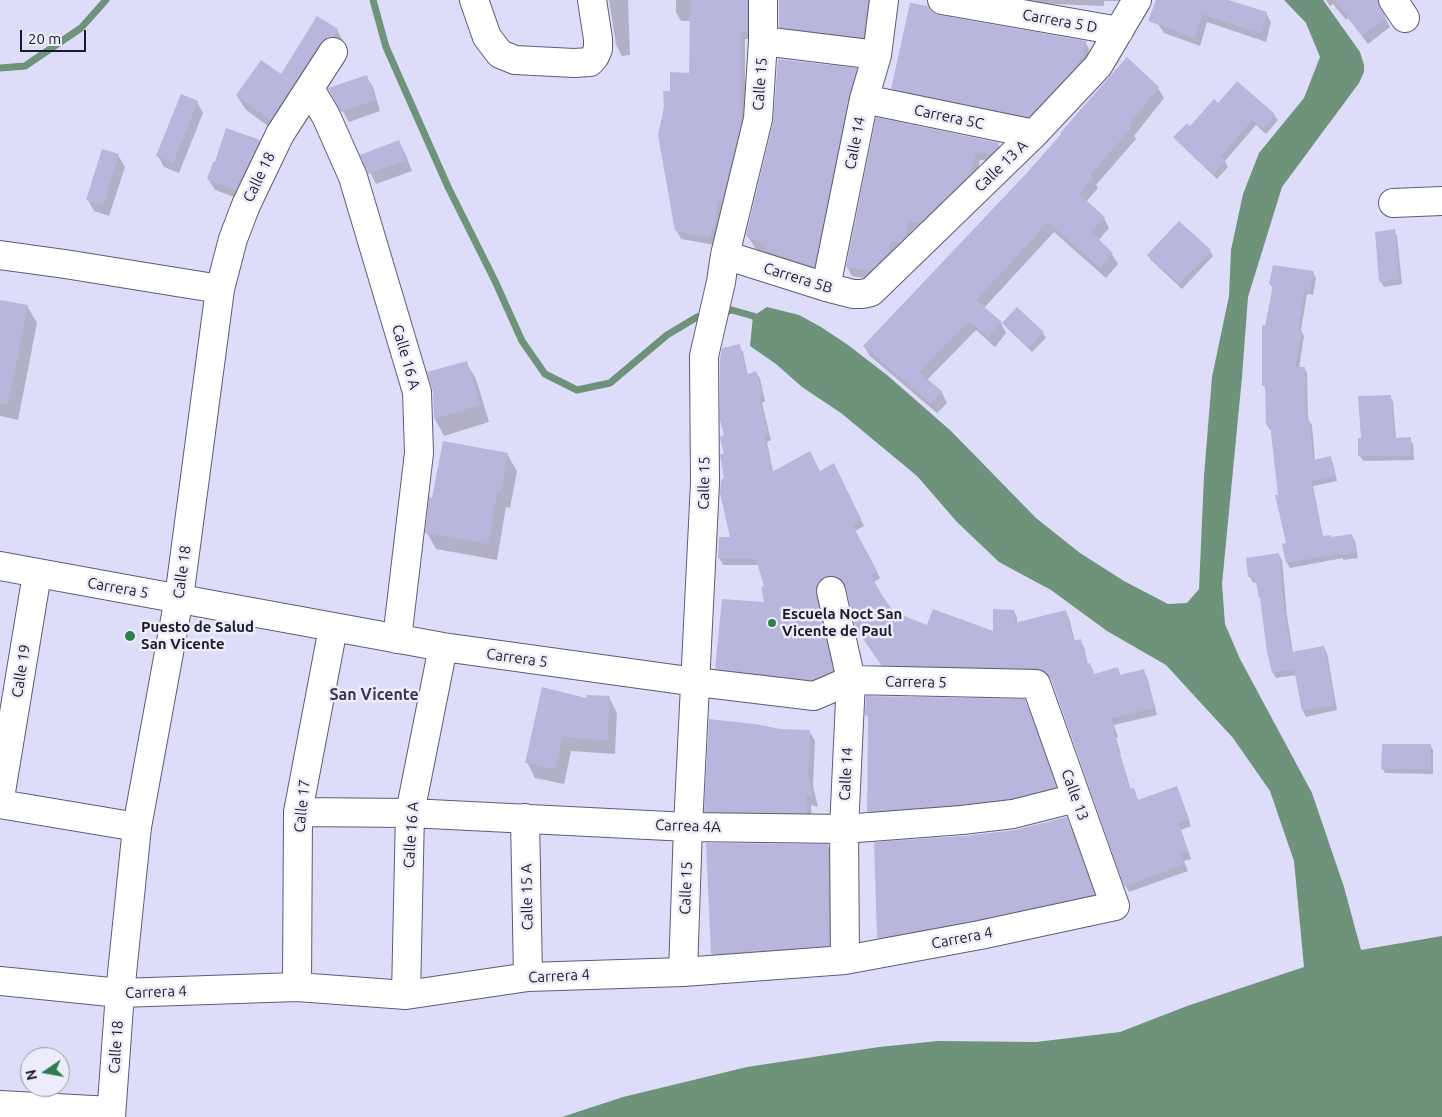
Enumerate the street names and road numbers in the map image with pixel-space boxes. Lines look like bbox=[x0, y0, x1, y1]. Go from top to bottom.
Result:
street label: Carrera 5 D bbox=[1021, 6, 1099, 36]
street label: Calle 15 bbox=[749, 57, 771, 111]
street label: Carrera 5C bbox=[912, 101, 986, 133]
street label: Calle 14 bbox=[841, 115, 869, 171]
street label: Calle 13 A bbox=[971, 136, 1031, 196]
street label: Calle 18 bbox=[239, 149, 279, 205]
street label: Carrera 5B bbox=[761, 259, 835, 297]
street label: Calle 16 A bbox=[388, 323, 424, 391]
street label: Calle 15 bbox=[695, 456, 713, 510]
street label: Calle 18 bbox=[169, 544, 195, 600]
street label: Carrera 5 bbox=[86, 574, 150, 602]
street label: Calle 19 bbox=[8, 643, 34, 699]
street label: Carrera 5 bbox=[485, 645, 549, 671]
street label: Carrera 5 bbox=[885, 672, 947, 692]
street label: Calle 14 bbox=[836, 747, 856, 801]
street label: Calle 13 bbox=[1057, 767, 1093, 823]
street label: Calle 17 bbox=[290, 778, 314, 834]
street label: Calle 16 A bbox=[400, 801, 422, 869]
street label: Carrea 4A bbox=[655, 816, 721, 836]
street label: Calle 15 bbox=[676, 861, 696, 915]
street label: Calle 15 A bbox=[517, 864, 537, 930]
street label: Carrera 4 bbox=[930, 923, 994, 953]
street label: Carrera 4 bbox=[528, 965, 590, 987]
street label: Carrera 4 bbox=[125, 982, 187, 1002]
street label: Calle 18 bbox=[105, 1020, 127, 1074]

